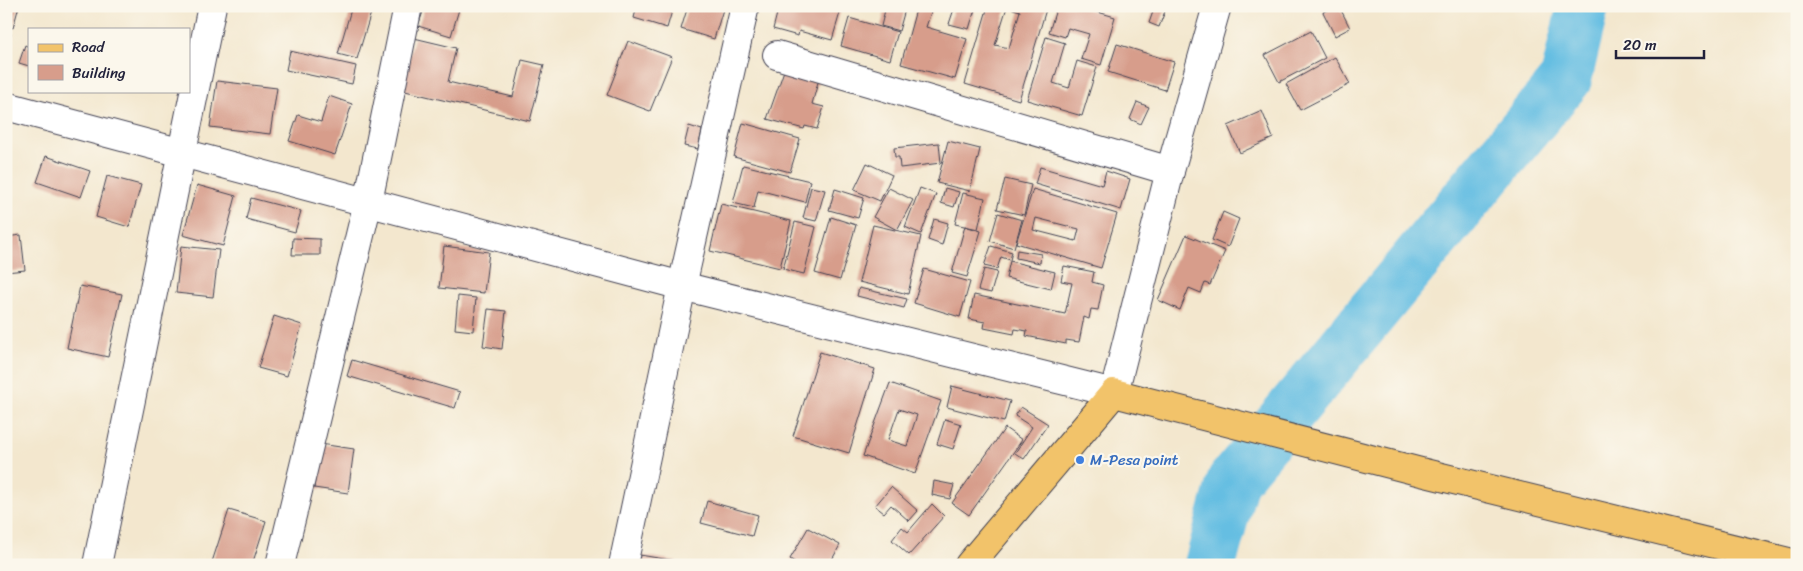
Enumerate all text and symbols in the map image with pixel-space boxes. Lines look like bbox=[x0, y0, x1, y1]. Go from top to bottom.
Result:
legend bbox=[28, 28, 190, 92]
scale bar bbox=[1616, 28, 1703, 60]
text: 20 m bbox=[1623, 32, 1657, 58]
text: Road bbox=[72, 34, 105, 60]
text: Building bbox=[72, 60, 126, 86]
place label: M-Pesa point bbox=[1090, 447, 1179, 473]
marker: M-Pesa point bbox=[1074, 454, 1086, 466]

